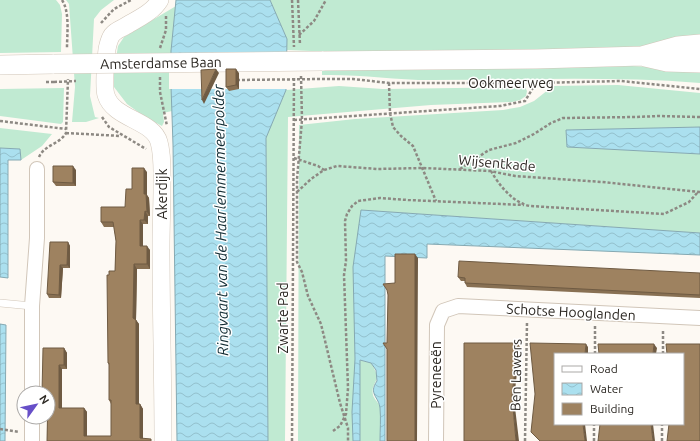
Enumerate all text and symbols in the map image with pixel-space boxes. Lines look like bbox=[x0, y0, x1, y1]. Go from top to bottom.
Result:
street label: Amsterdamse Baan bbox=[100, 54, 222, 72]
street label: Ookmeerweg bbox=[468, 75, 554, 91]
water label: Ringvaart van de Haarlemmermeerpolder bbox=[210, 83, 231, 356]
street label: Wijsentkade bbox=[458, 152, 536, 174]
street label: Akerdijk bbox=[154, 168, 170, 220]
street label: Zwarte Pad bbox=[275, 282, 291, 354]
street label: Schotse Hooglanden bbox=[506, 301, 636, 323]
street label: Ben Lawers bbox=[507, 339, 525, 411]
street label: Pyreneeën bbox=[428, 341, 444, 409]
legend bbox=[554, 353, 684, 425]
text: Road bbox=[590, 362, 618, 375]
text: Water bbox=[590, 382, 623, 395]
north arrow bbox=[16, 385, 56, 425]
text: N bbox=[37, 393, 52, 406]
text: Building bbox=[590, 402, 634, 415]

